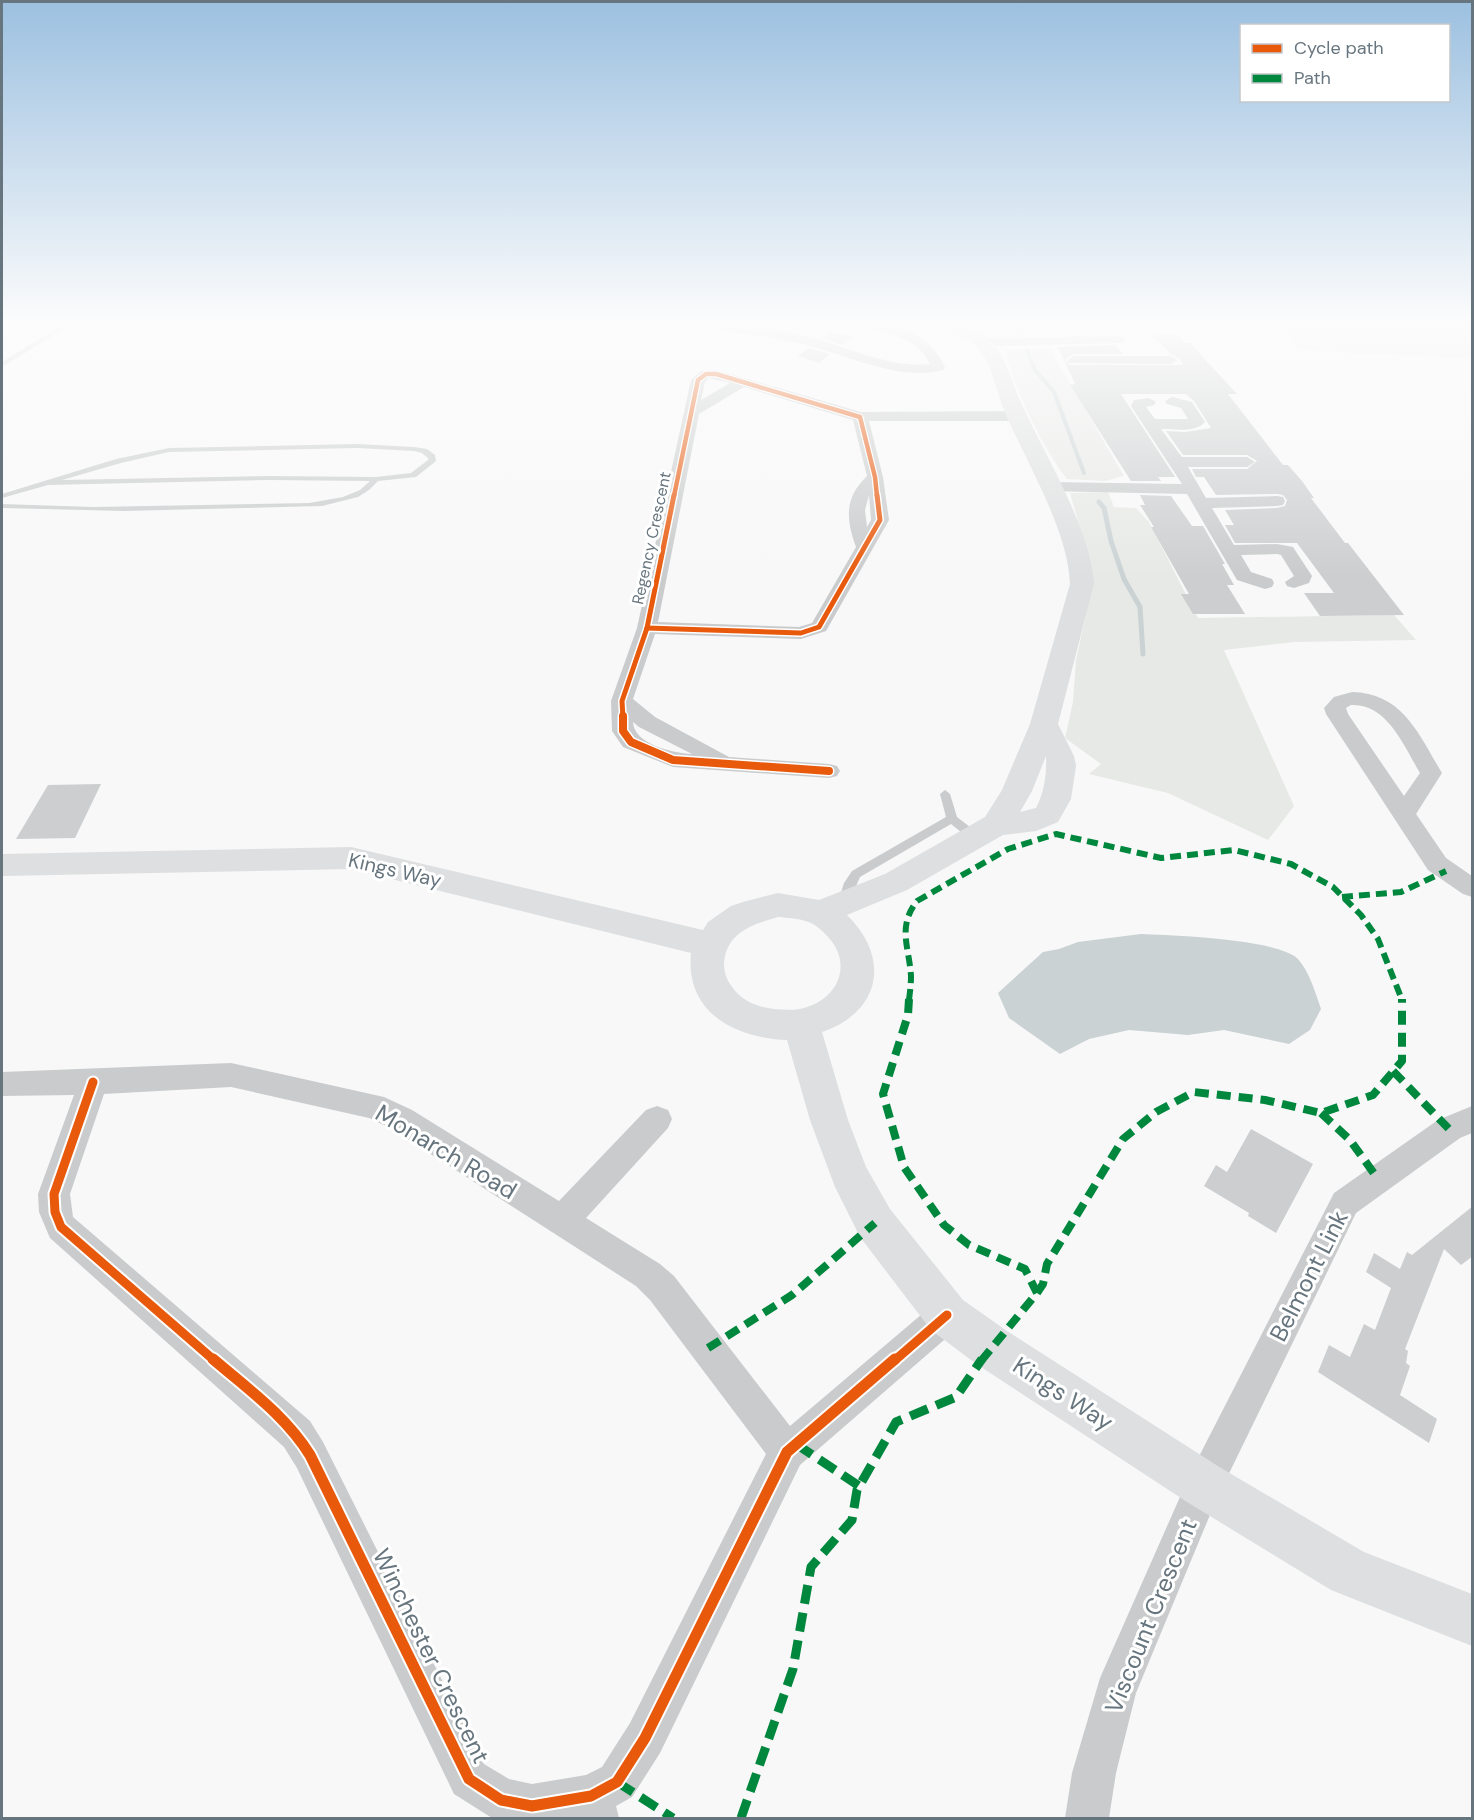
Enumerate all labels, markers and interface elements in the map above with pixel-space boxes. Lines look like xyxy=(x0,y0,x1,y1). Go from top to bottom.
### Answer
legend xyxy=(1240,24,1450,102)
text: Cycle path xyxy=(1294,36,1384,60)
text: Path xyxy=(1294,66,1331,90)
street label: Regency Crescent xyxy=(627,470,676,606)
street label: Kings Way xyxy=(346,847,444,893)
street label: Monarch Road xyxy=(370,1097,523,1206)
street label: Belmont Link xyxy=(1262,1205,1355,1346)
street label: Kings Way xyxy=(1007,1350,1119,1437)
street label: Viscount Crescent xyxy=(1097,1514,1204,1718)
street label: Winchester Crescent xyxy=(366,1543,497,1768)

